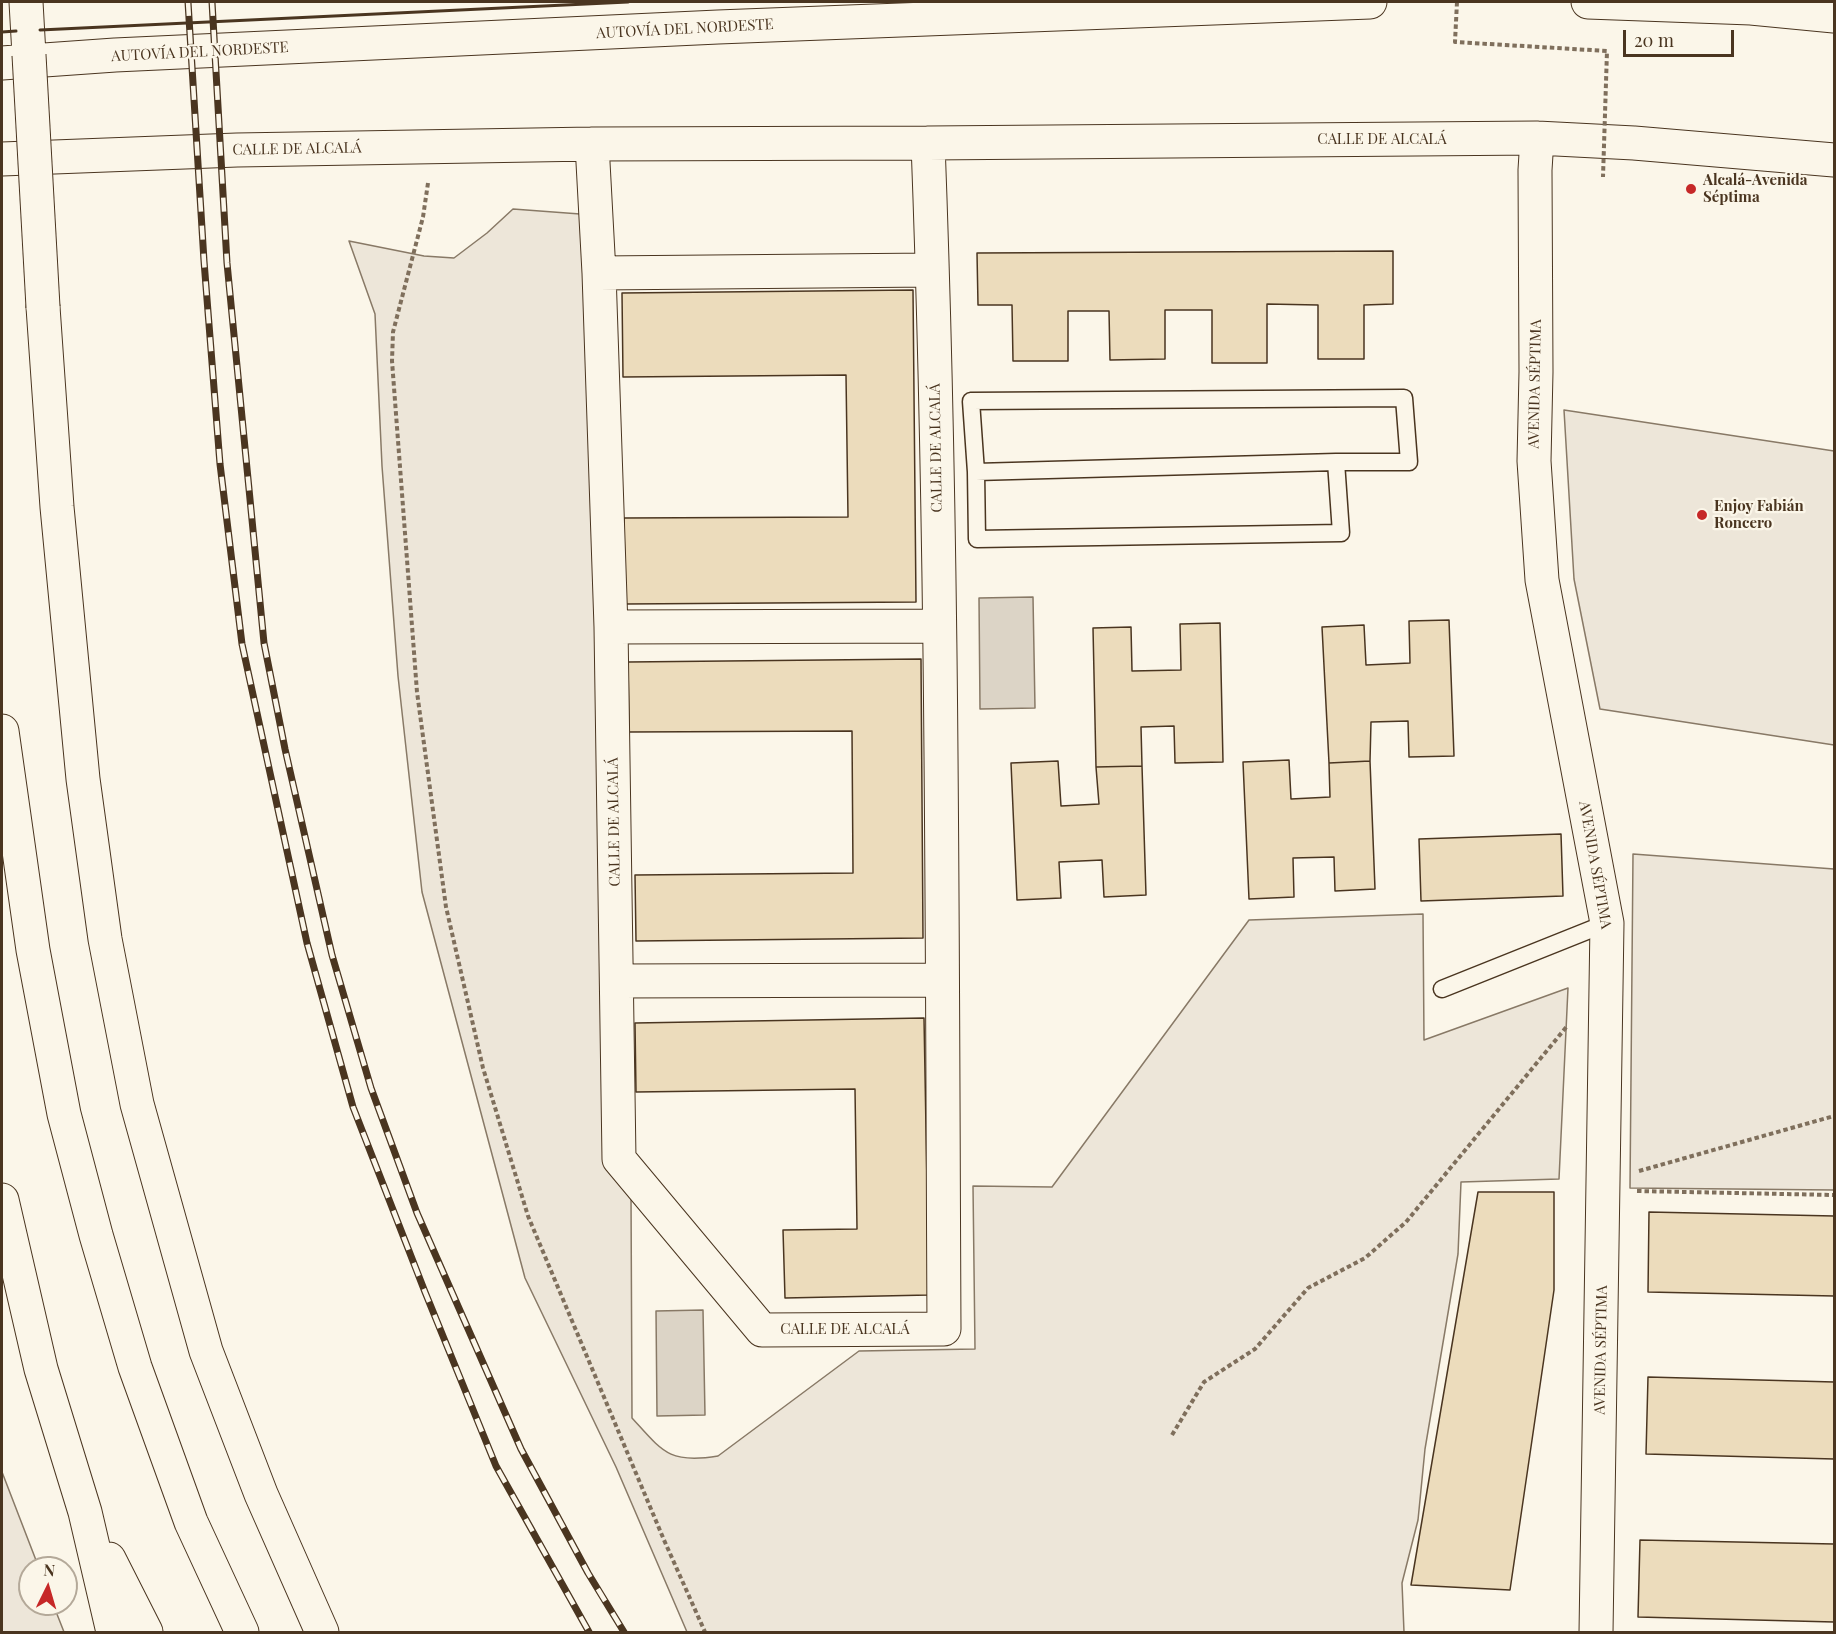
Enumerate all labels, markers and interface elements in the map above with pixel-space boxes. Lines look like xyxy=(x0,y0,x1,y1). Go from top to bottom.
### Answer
street label: AUTOVÍA DEL NORDESTE xyxy=(596,15,774,43)
scale bar xyxy=(1626,18,1737,56)
text: 20 m xyxy=(1634,28,1674,52)
street label: AUTOVÍA DEL NORDESTE xyxy=(111,38,289,66)
street label: CALLE DE ALCALÁ xyxy=(1317,130,1447,148)
street label: CALLE DE ALCALÁ xyxy=(232,139,362,159)
place label: Alcalá-Avenida Séptima xyxy=(1703,171,1808,206)
marker: Alcalá-Avenida Séptima xyxy=(1684,182,1698,196)
street label: AVENIDA SÉPTIMA xyxy=(1525,319,1545,449)
street label: CALLE DE ALCALÁ xyxy=(926,383,946,513)
place label: Enjoy Fabián Roncero xyxy=(1714,497,1804,532)
marker: Enjoy Fabián Roncero xyxy=(1695,508,1709,522)
street label: CALLE DE ALCALÁ xyxy=(604,757,624,887)
street label: AVENIDA SÉPTIMA xyxy=(1575,800,1615,930)
street label: AVENIDA SÉPTIMA xyxy=(1591,1285,1611,1415)
street label: CALLE DE ALCALÁ xyxy=(780,1320,910,1338)
north arrow xyxy=(18,1556,78,1616)
text: N xyxy=(43,1559,56,1581)

